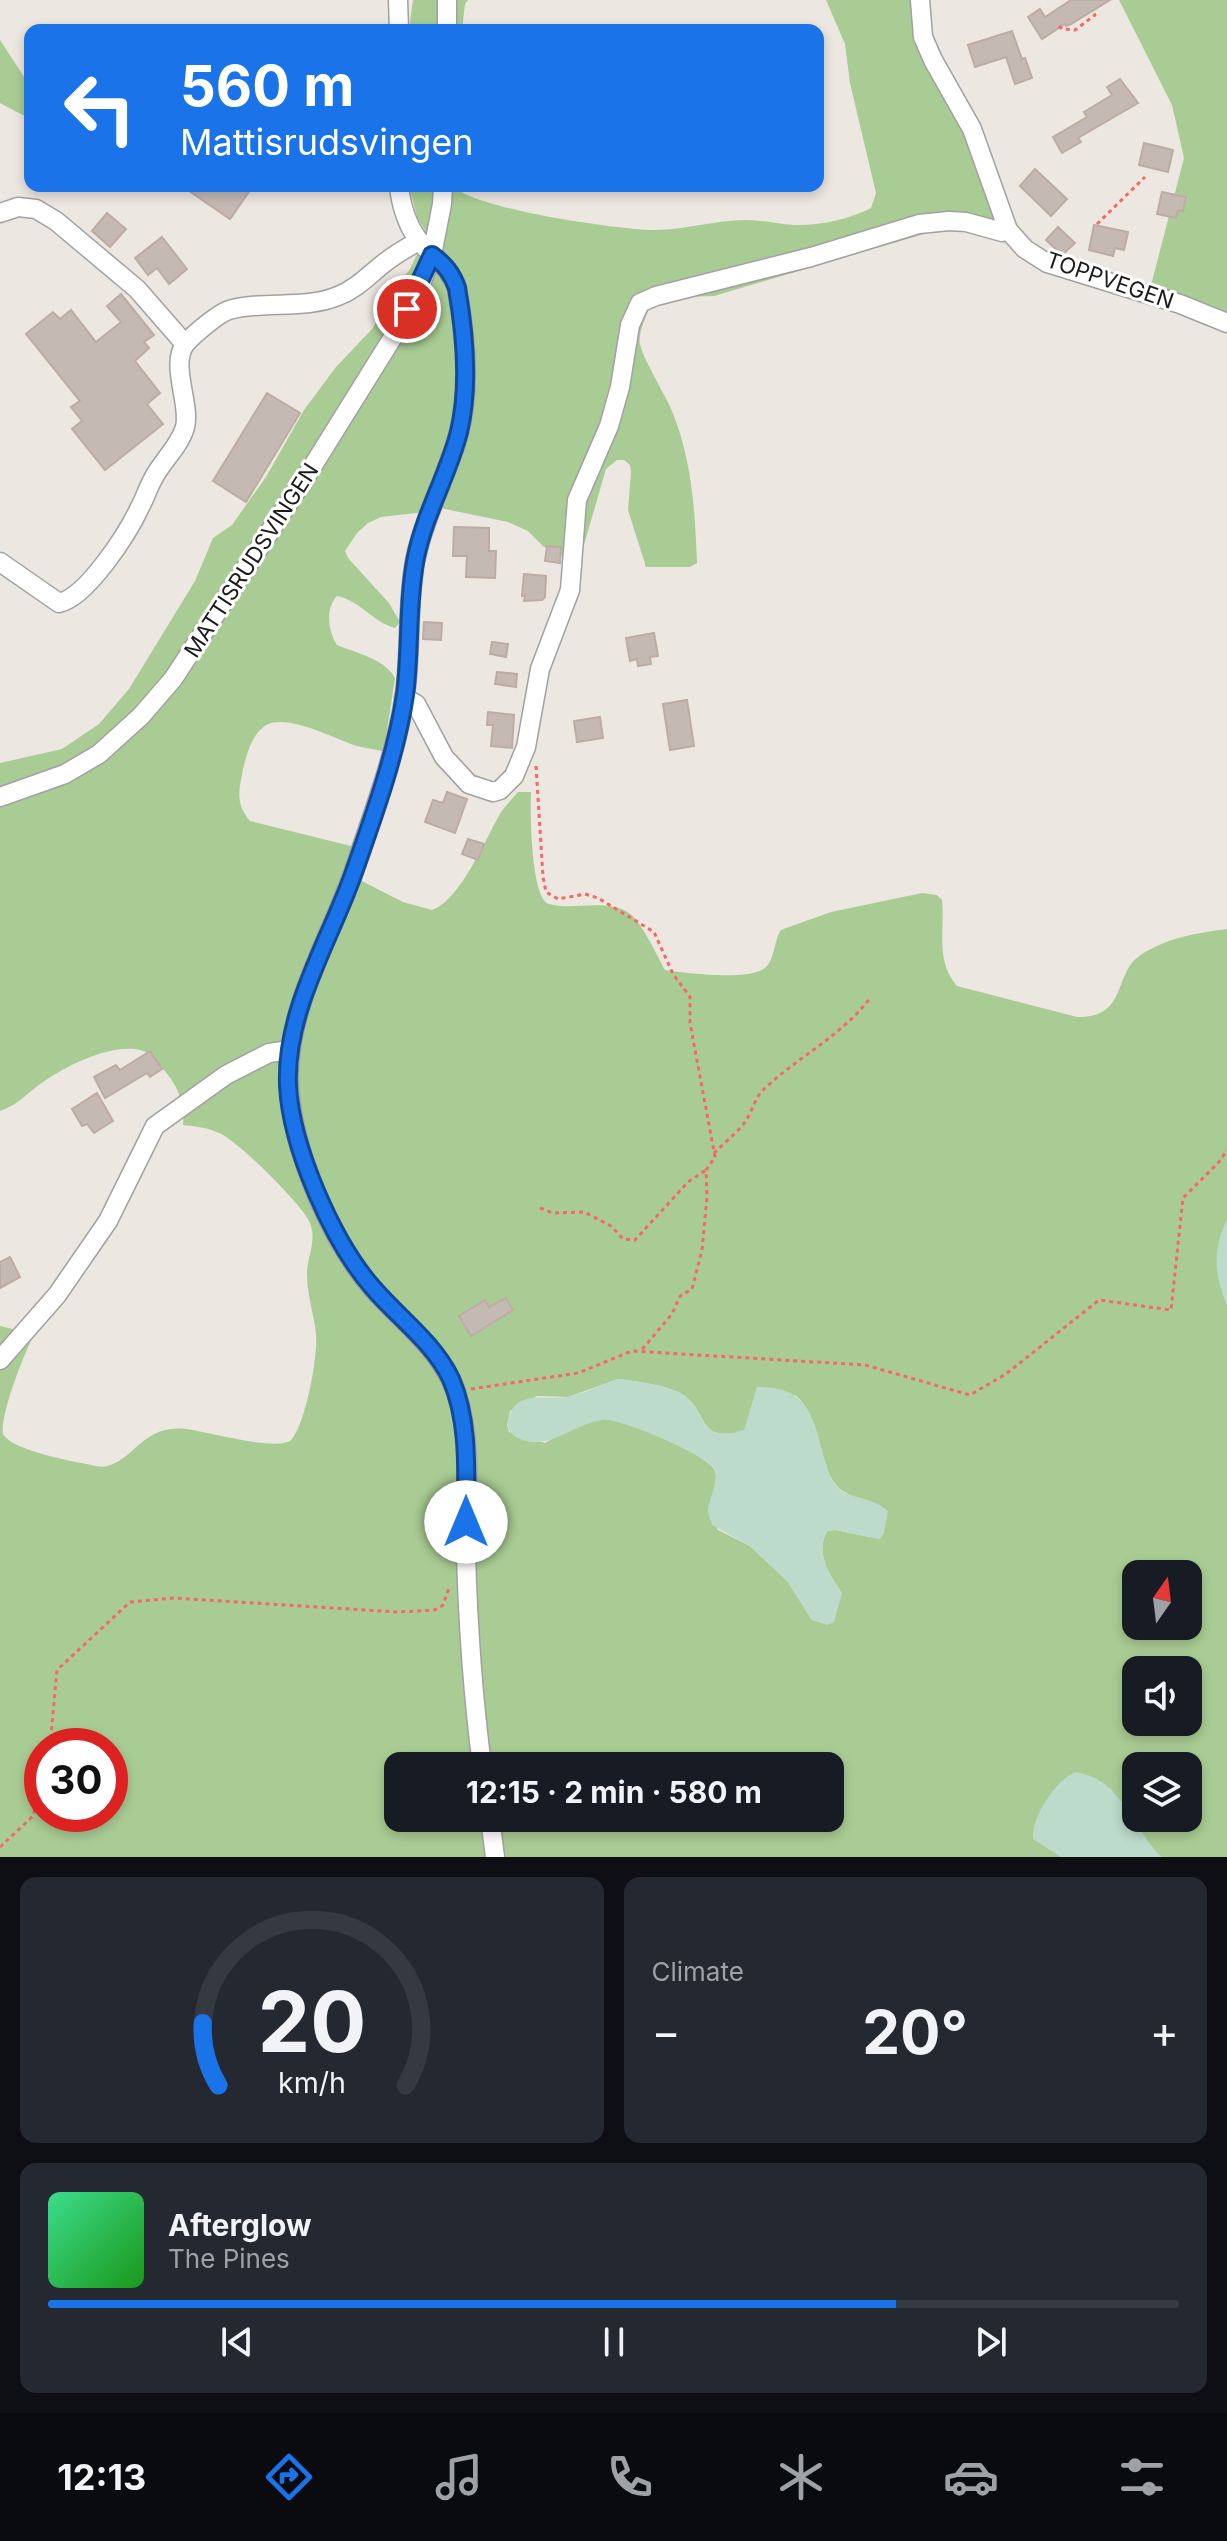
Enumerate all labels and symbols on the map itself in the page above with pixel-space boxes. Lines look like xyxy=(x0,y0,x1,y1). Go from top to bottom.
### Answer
street label: TOPPVEGEN xyxy=(1043,246,1177,314)
pin xyxy=(373,275,441,343)
street label: MATTISRUDSVINGEN xyxy=(179,458,323,662)
position arrow xyxy=(424,1480,508,1564)
north arrow xyxy=(1122,1560,1202,1640)
speed limit sign: 30 xyxy=(24,1728,128,1832)

